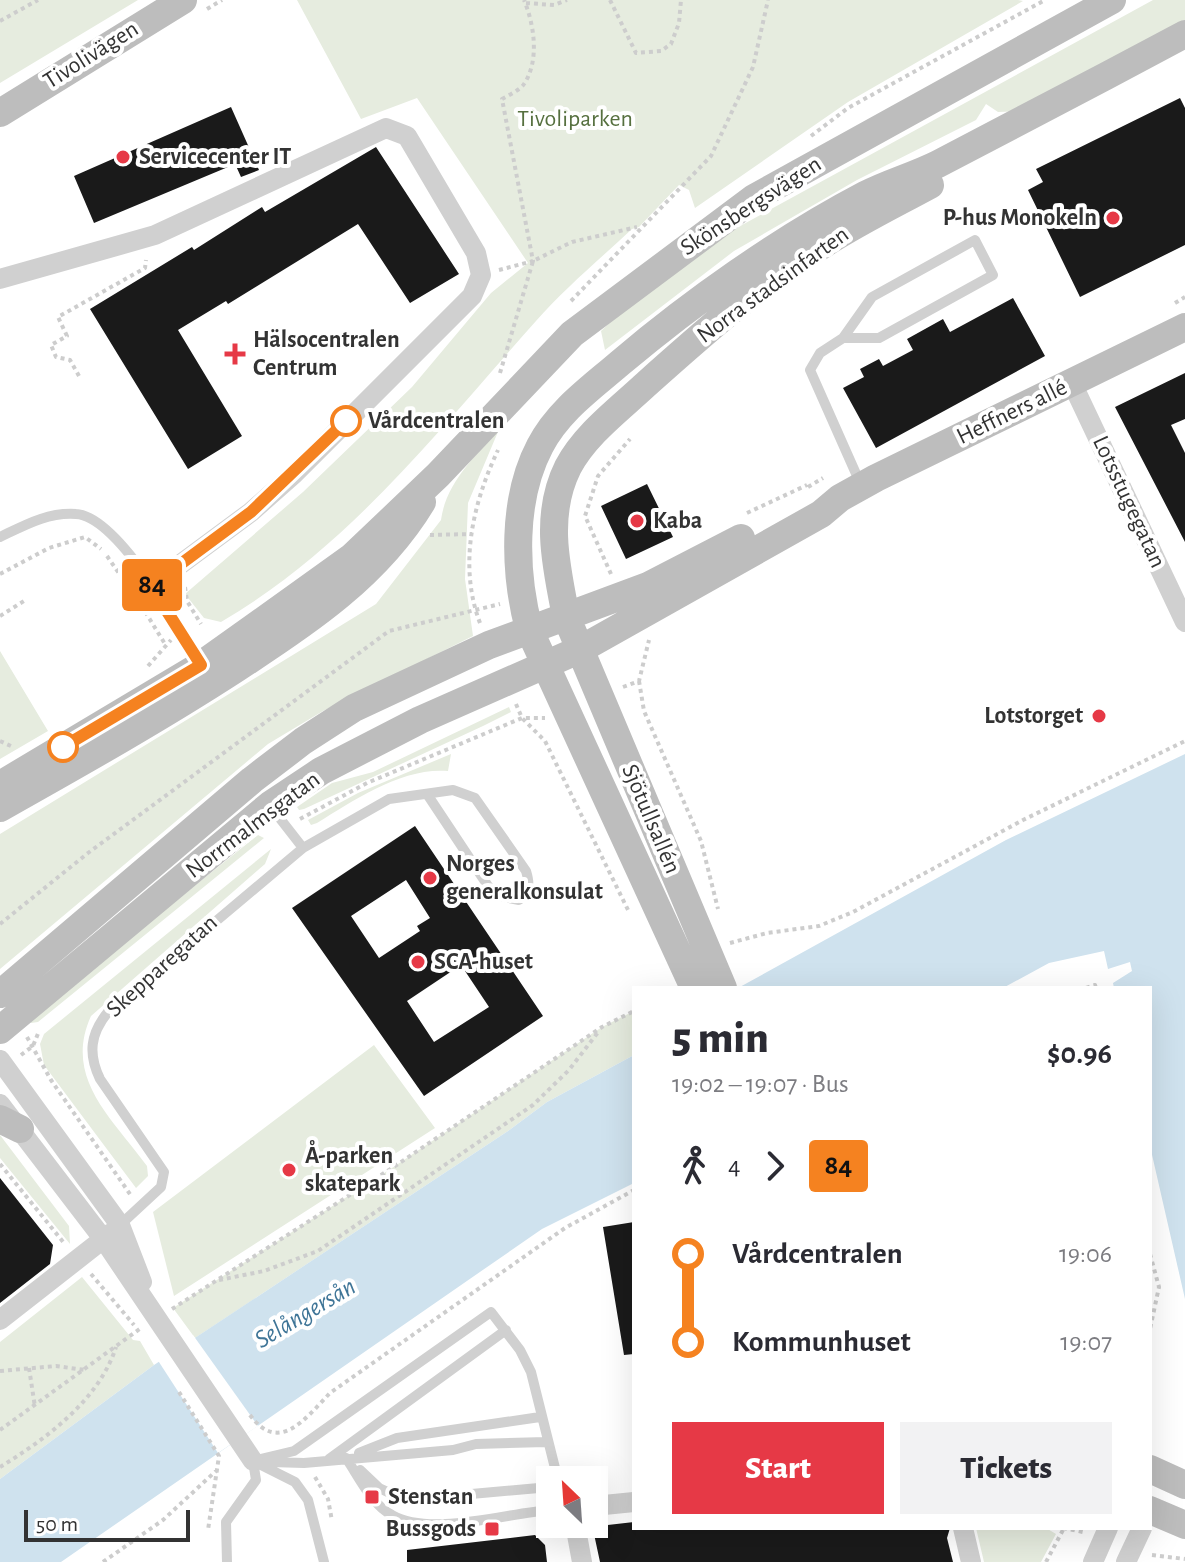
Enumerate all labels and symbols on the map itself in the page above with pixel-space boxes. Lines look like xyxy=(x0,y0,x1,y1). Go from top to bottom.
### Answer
street label: Tivolivägen xyxy=(39,17,143,93)
park label: Tivoliparken xyxy=(517,107,633,131)
place label: Servicecenter IT xyxy=(139,145,291,169)
marker: Servicecenter IT xyxy=(114,148,132,166)
street label: Skönsbergsvägen xyxy=(676,152,826,260)
place label: P-hus Monokeln xyxy=(943,206,1097,230)
marker: P-hus Monokeln xyxy=(1104,209,1122,227)
street label: Norra stadsinfarten xyxy=(693,222,853,348)
place label: Hälsocentralen Centrum xyxy=(253,328,400,380)
marker: Hälsocentralen Centrum xyxy=(224,343,246,365)
street label: Heffners allé xyxy=(953,375,1071,449)
marker: Vårdcentralen xyxy=(331,406,361,436)
place label: Vårdcentralen xyxy=(368,409,504,433)
street label: Lotsstugegatan xyxy=(1088,432,1170,572)
place label: Kaba xyxy=(653,509,702,533)
marker: Kaba xyxy=(628,512,646,530)
line badge: 84 xyxy=(116,559,188,611)
place label: Lotstorget xyxy=(984,704,1083,728)
marker: Lotstorget xyxy=(1090,707,1108,725)
unlabelled marker xyxy=(48,732,78,762)
street label: Sjötullsallén xyxy=(617,761,685,877)
street label: Norrmalmsgatan xyxy=(182,767,324,883)
place label: Norges generalkonsulat xyxy=(446,852,603,904)
marker: Norges generalkonsulat xyxy=(421,869,439,887)
street label: Skepparegatan xyxy=(102,910,222,1022)
place label: SCA-huset xyxy=(434,950,533,974)
marker: SCA-huset xyxy=(409,953,427,971)
place label: Å-parken skatepark xyxy=(305,1139,400,1196)
marker: Å-parken skatepark xyxy=(280,1161,298,1179)
water label: Selångersån xyxy=(250,1273,360,1353)
north arrow xyxy=(536,1466,608,1538)
place label: Stenstan xyxy=(388,1485,473,1509)
marker: Stenstan xyxy=(363,1488,381,1506)
scale bar xyxy=(24,1506,190,1542)
place label: Bussgods xyxy=(386,1517,476,1541)
marker: Bussgods xyxy=(483,1520,501,1538)

